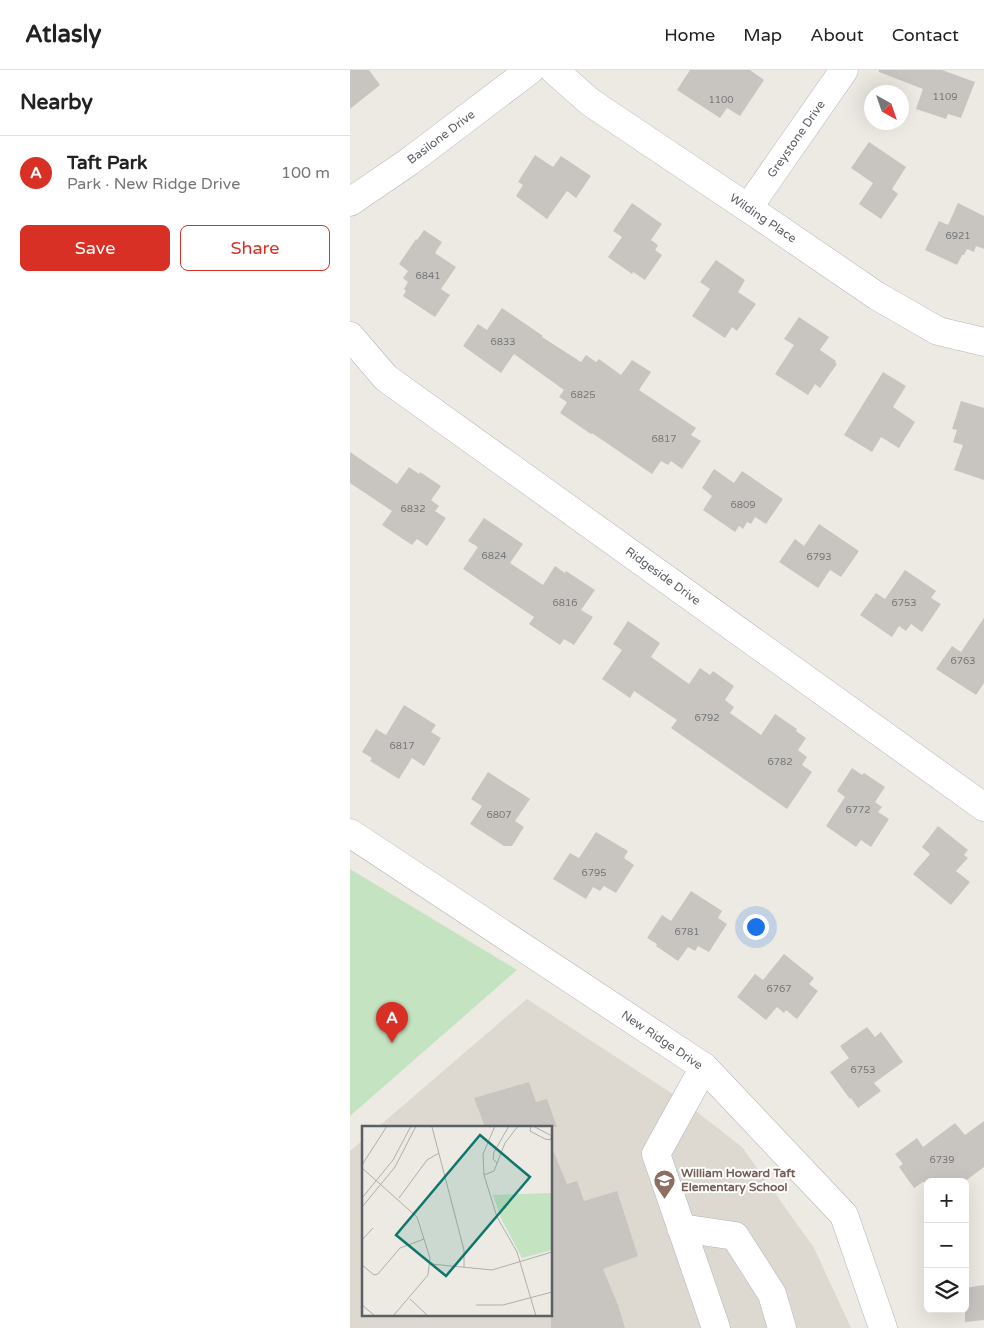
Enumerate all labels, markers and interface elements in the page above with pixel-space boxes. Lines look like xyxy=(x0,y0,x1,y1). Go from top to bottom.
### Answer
text: Atlasly xyxy=(25,20,101,49)
text: Home xyxy=(664,24,715,46)
text: Map xyxy=(743,24,782,46)
text: About xyxy=(810,24,864,46)
text: Contact xyxy=(892,24,959,46)
north arrow xyxy=(864,85,909,130)
text: Nearby xyxy=(20,90,93,115)
house number: 1109 xyxy=(932,91,958,103)
house number: 1100 xyxy=(708,94,734,106)
street label: Greystone Drive xyxy=(764,98,828,180)
street label: Basilone Drive xyxy=(404,107,478,167)
text: Taft Park xyxy=(67,152,147,174)
text: A xyxy=(30,163,42,183)
text: 100 m xyxy=(281,163,330,183)
text: Park · New Ridge Drive xyxy=(67,174,240,194)
street label: Wilding Place xyxy=(727,191,799,246)
button: Save xyxy=(20,225,170,271)
button: Share xyxy=(180,225,330,271)
house number: 6921 xyxy=(945,230,971,242)
house number: 6841 xyxy=(415,270,441,282)
house number: 6833 xyxy=(490,336,516,348)
house number: 6825 xyxy=(570,389,596,401)
house number: 6817 xyxy=(651,433,677,445)
house number: 6809 xyxy=(730,499,756,511)
house number: 6832 xyxy=(400,503,426,515)
street label: Ridgeside Drive xyxy=(623,544,703,608)
house number: 6824 xyxy=(481,550,507,562)
house number: 6793 xyxy=(806,551,832,563)
house number: 6816 xyxy=(552,597,578,609)
house number: 6753 xyxy=(891,597,917,609)
house number: 6763 xyxy=(950,655,976,667)
house number: 6792 xyxy=(694,712,720,724)
house number: 6817 xyxy=(389,740,415,752)
house number: 6782 xyxy=(767,756,793,768)
house number: 6772 xyxy=(845,804,871,816)
house number: 6807 xyxy=(486,809,512,821)
house number: 6795 xyxy=(581,867,607,879)
your location xyxy=(743,914,769,940)
house number: 6781 xyxy=(674,926,700,938)
house number: 6767 xyxy=(766,983,792,995)
pin: A xyxy=(376,1002,408,1043)
street label: New Ridge Drive xyxy=(619,1008,705,1072)
house number: 6753 xyxy=(850,1064,876,1076)
inset map xyxy=(362,1126,552,1316)
house number: 6739 xyxy=(929,1154,955,1166)
place label: William Howard Taft Elementary School xyxy=(681,1166,796,1195)
school or university icon: William Howard Taft Elementary School xyxy=(653,1168,677,1199)
map controls xyxy=(924,1178,969,1313)
button: + xyxy=(924,1178,969,1223)
button: − xyxy=(924,1223,969,1268)
button: layers xyxy=(924,1268,969,1313)

